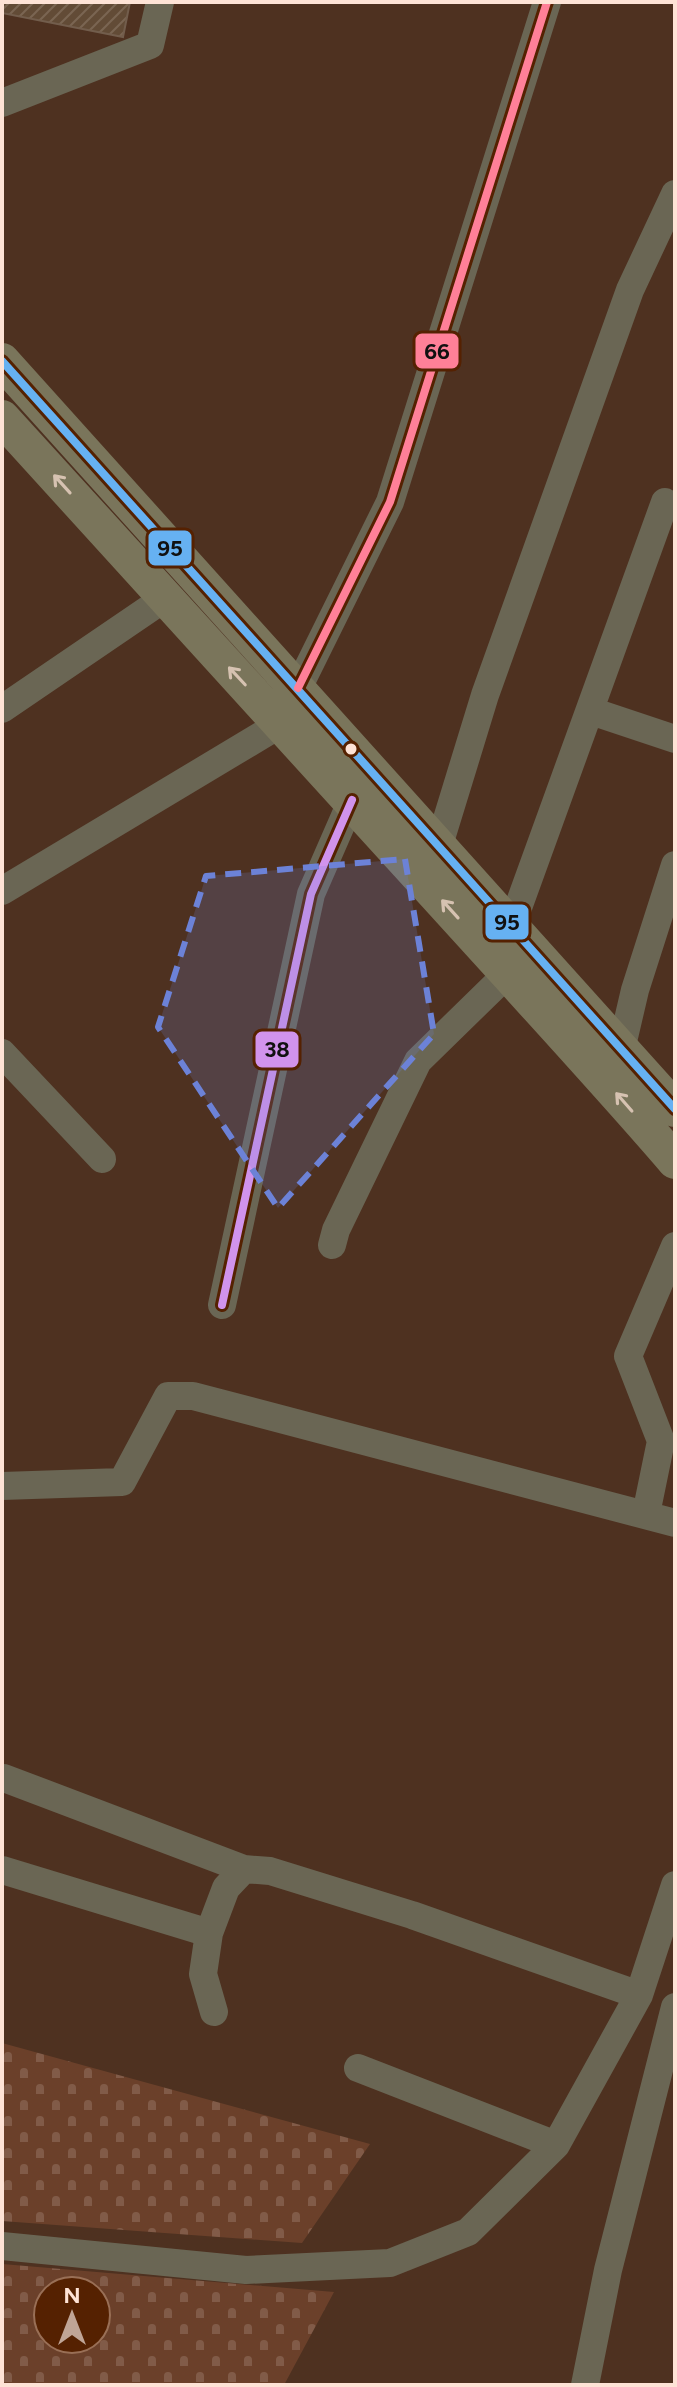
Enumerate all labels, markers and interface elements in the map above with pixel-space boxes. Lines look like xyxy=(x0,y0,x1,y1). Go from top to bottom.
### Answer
line badge: 66 xyxy=(414,332,460,370)
text: 66 xyxy=(424,338,450,365)
one-way arrow xyxy=(52,474,71,494)
line badge: 95 xyxy=(147,529,193,567)
text: 95 xyxy=(157,535,183,562)
one-way arrow xyxy=(229,666,247,686)
unlabelled marker xyxy=(343,741,359,757)
one-way arrow xyxy=(441,900,459,920)
line badge: 95 xyxy=(484,903,530,941)
text: 95 xyxy=(494,909,520,936)
line badge: 38 xyxy=(254,1030,300,1069)
text: 38 xyxy=(264,1036,290,1063)
one-way arrow xyxy=(615,1093,633,1113)
north arrow xyxy=(32,2275,112,2355)
text: N xyxy=(63,2282,81,2309)

